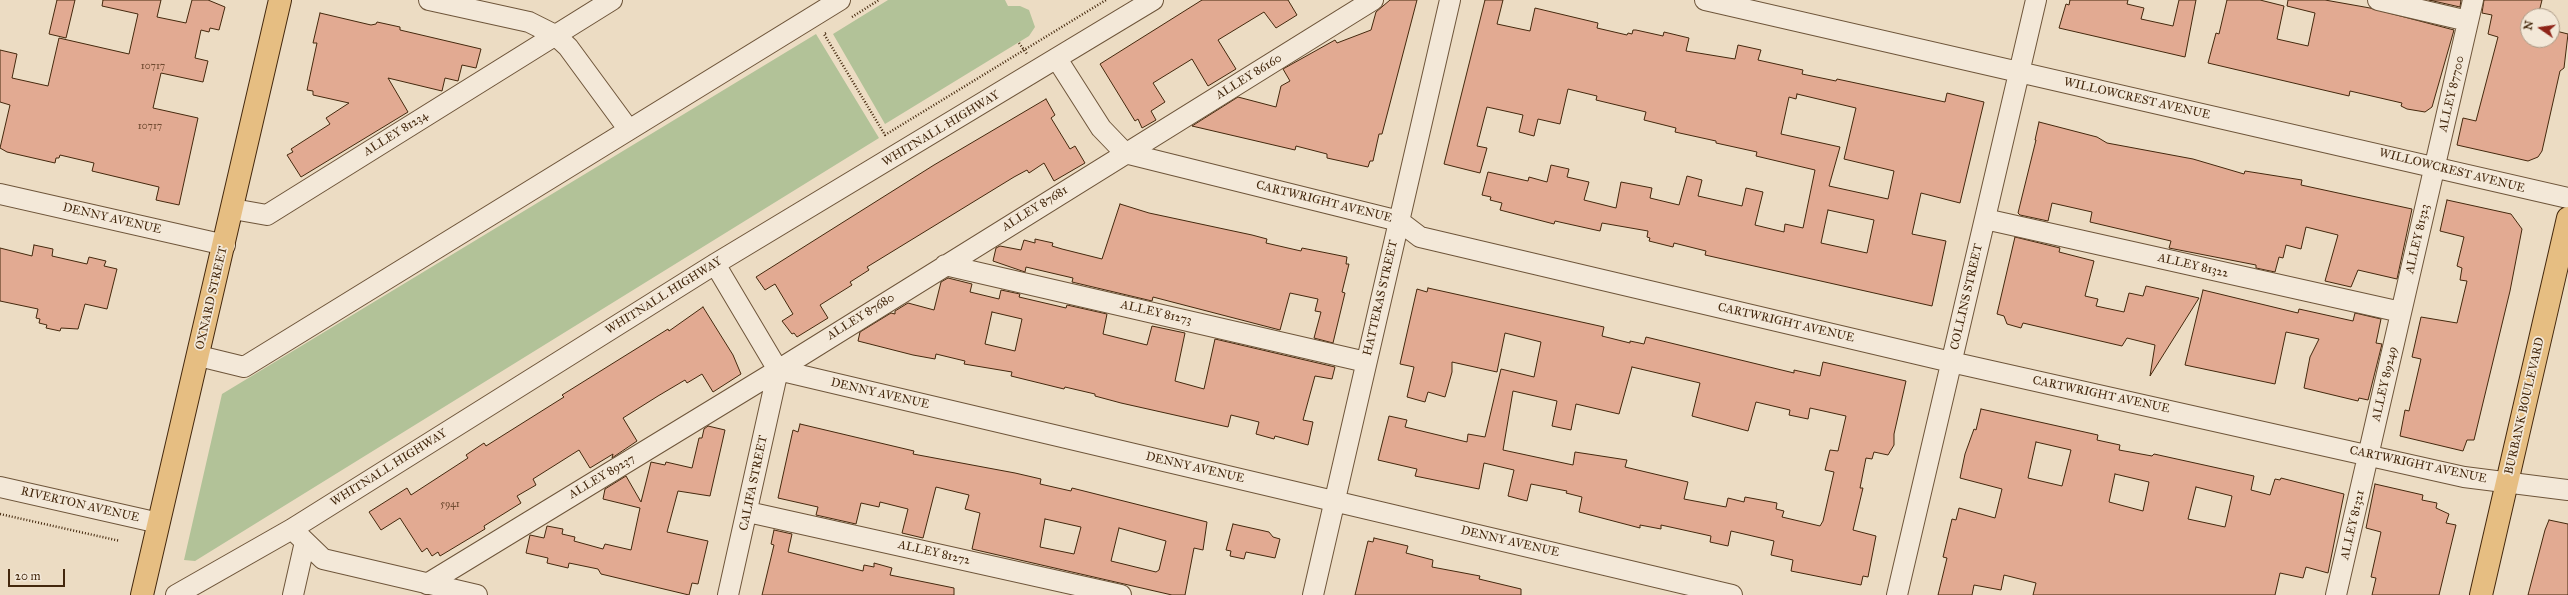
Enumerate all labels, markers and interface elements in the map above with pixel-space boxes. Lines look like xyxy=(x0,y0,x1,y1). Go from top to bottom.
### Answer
north arrow xyxy=(2520,8,2560,48)
text: N xyxy=(2521,19,2536,31)
street label: ALLEY 86160 xyxy=(1213,51,1285,103)
street label: ALLEY 87700 xyxy=(2436,55,2468,133)
house number: 10717 xyxy=(141,61,165,73)
street label: WILLOWCREST AVENUE xyxy=(2062,75,2212,123)
street label: WHITNALL HIGHWAY xyxy=(880,88,1002,170)
street label: ALLEY 81234 xyxy=(361,109,431,159)
house number: 10717 xyxy=(138,121,162,133)
street label: WILLOWCREST AVENUE xyxy=(2378,146,2526,196)
street label: CARTWRIGHT AVENUE xyxy=(1254,178,1394,226)
street label: ALLEY 87681 xyxy=(1000,183,1070,235)
street label: DENNY AVENUE xyxy=(61,201,163,237)
street label: ALLEY 81323 xyxy=(2403,203,2433,275)
street label: HATTERAS STREET xyxy=(1361,239,1401,357)
street label: COLLINS STREET xyxy=(1948,242,1986,352)
street label: OXNARD STREET xyxy=(193,245,231,351)
street label: ALLEY 81322 xyxy=(2156,251,2230,281)
street label: WHITNALL HIGHWAY xyxy=(603,254,725,338)
street label: ALLEY 87680 xyxy=(825,291,897,343)
street label: ALLEY 81273 xyxy=(1119,298,1193,328)
street label: CARTWRIGHT AVENUE xyxy=(1716,300,1856,346)
street label: BURBANK BOULEVARD xyxy=(2502,336,2548,476)
street label: ALLEY 89249 xyxy=(2369,345,2401,423)
street label: CARTWRIGHT AVENUE xyxy=(2031,373,2171,417)
street label: DENNY AVENUE xyxy=(829,376,931,412)
street label: WHITNALL HIGHWAY xyxy=(328,426,450,510)
street label: CALIFA STREET xyxy=(737,434,771,532)
street label: CARTWRIGHT AVENUE xyxy=(2348,443,2488,487)
street label: DENNY AVENUE xyxy=(1144,450,1246,486)
street label: ALLEY 89237 xyxy=(566,452,638,502)
street label: RIVERTON AVENUE xyxy=(19,484,141,526)
street label: ALLEY 81321 xyxy=(2338,489,2368,561)
house number: 5941 xyxy=(440,499,460,511)
street label: DENNY AVENUE xyxy=(1459,524,1561,560)
street label: ALLEY 81272 xyxy=(897,538,971,568)
scale bar xyxy=(10,561,67,587)
text: 20 m xyxy=(15,569,41,583)

